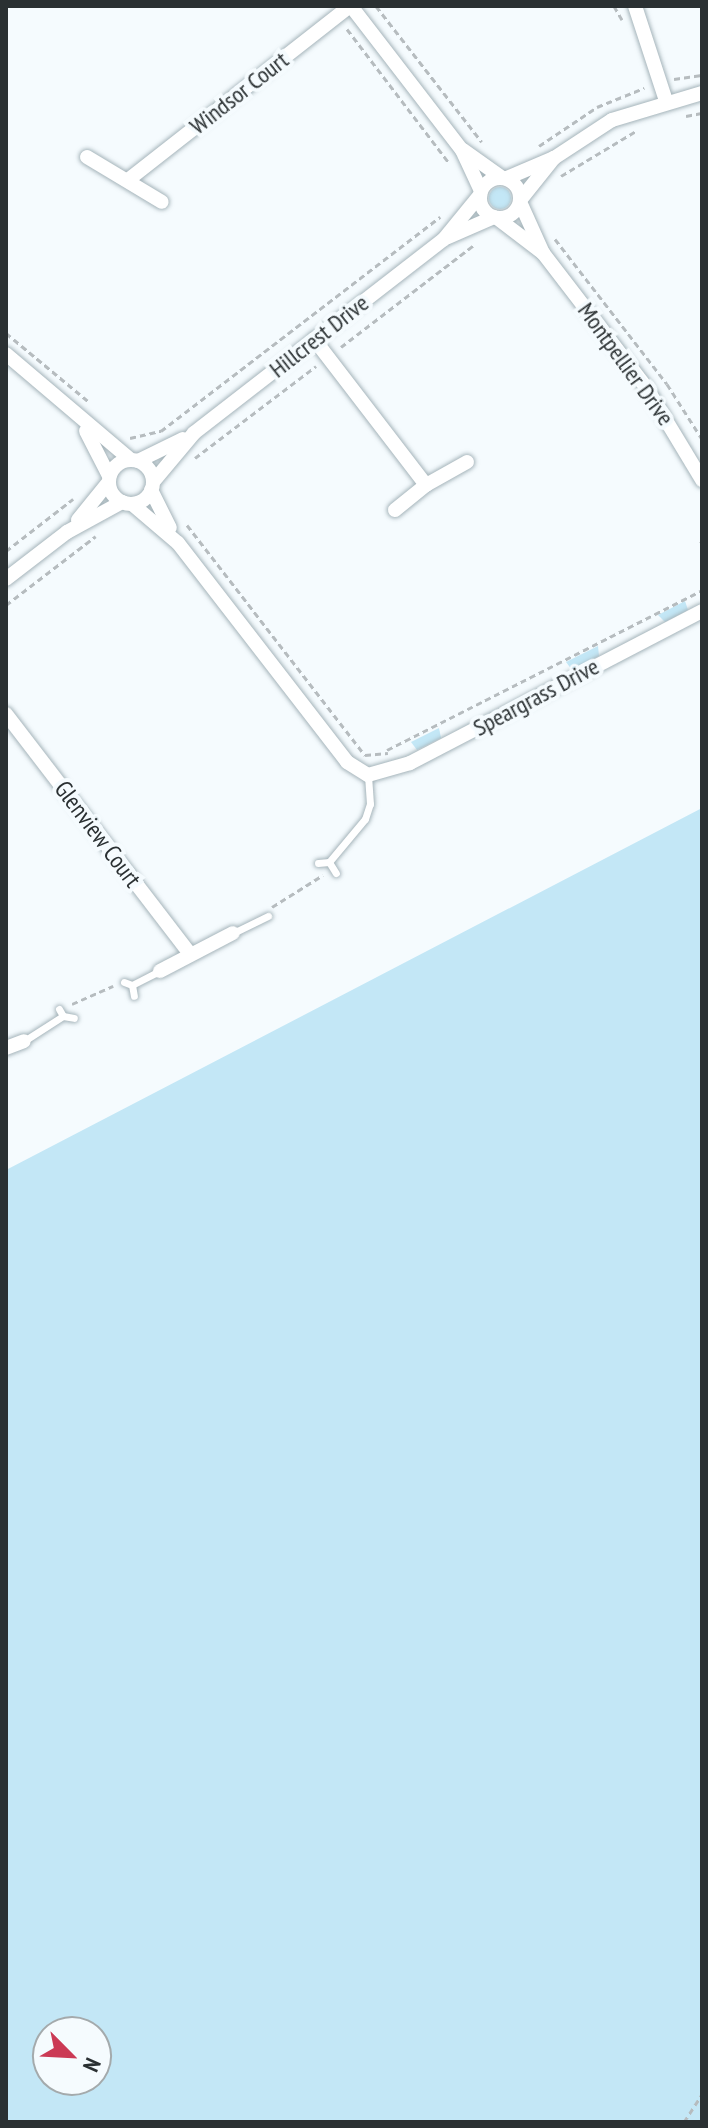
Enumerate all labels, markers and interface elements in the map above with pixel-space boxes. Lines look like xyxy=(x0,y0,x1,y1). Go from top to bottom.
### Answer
street label: Windsor Court xyxy=(184,46,294,140)
street label: Hillcrest Drive xyxy=(264,288,374,384)
street label: Montpellier Drive xyxy=(572,297,680,431)
street label: Speargrass Drive xyxy=(468,652,604,742)
street label: Glenview Court xyxy=(49,775,147,893)
north arrow xyxy=(32,2016,112,2096)
text: N xyxy=(77,2054,107,2076)

